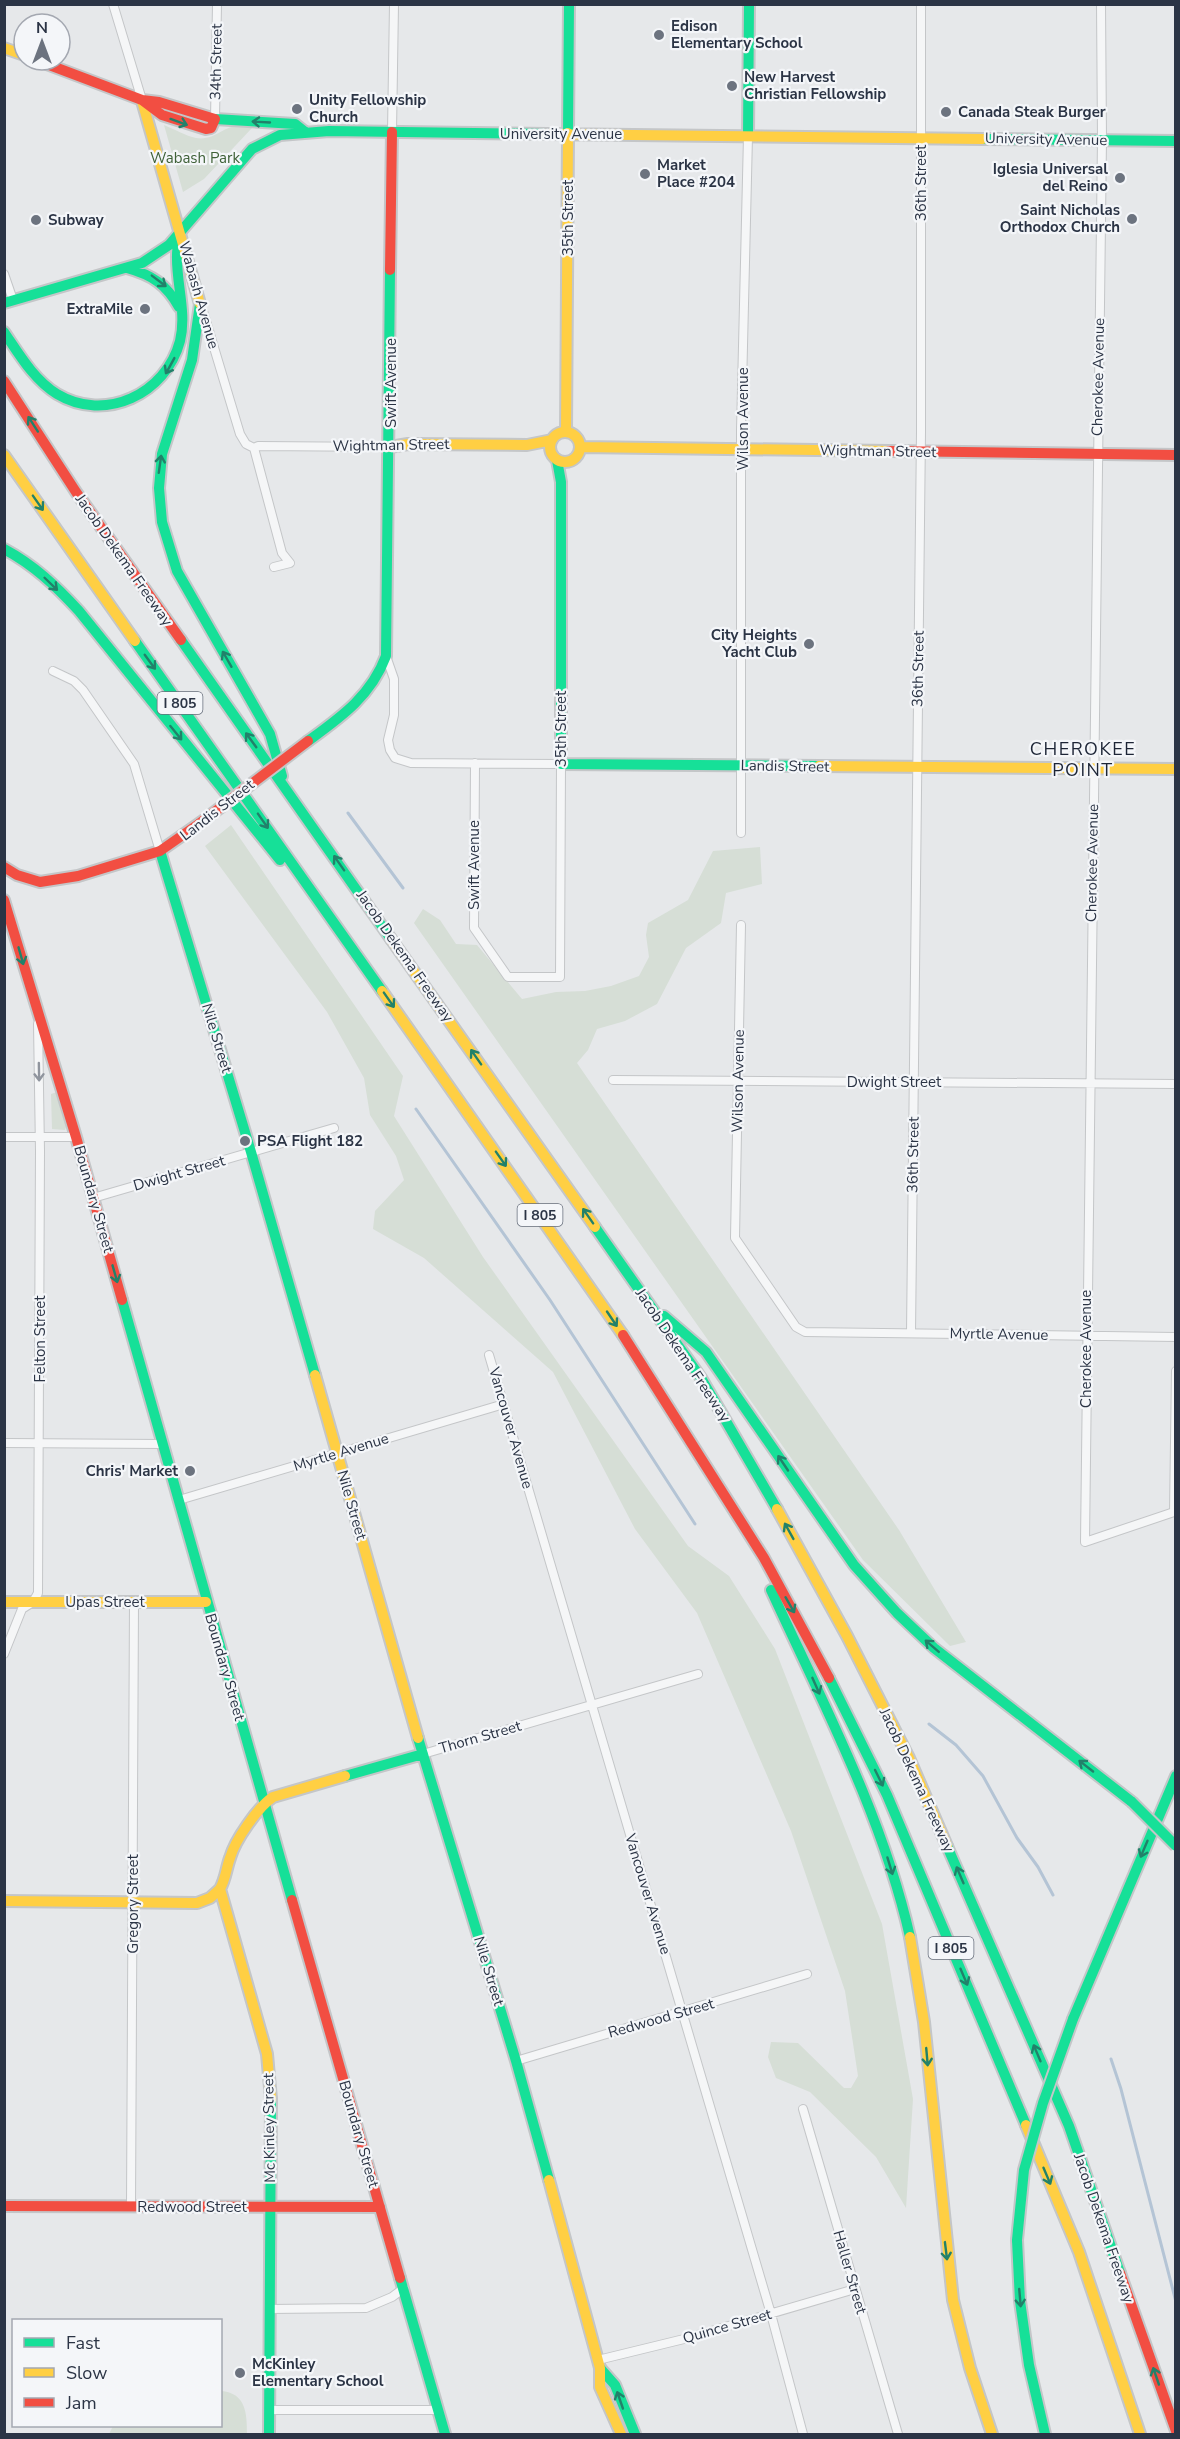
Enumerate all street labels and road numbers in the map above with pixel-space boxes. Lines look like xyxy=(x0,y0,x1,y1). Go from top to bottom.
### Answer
street label: 34th Street xyxy=(205,23,227,100)
street label: University Avenue xyxy=(500,124,622,144)
street label: University Avenue xyxy=(985,128,1107,150)
street label: 36th Street xyxy=(911,144,931,221)
street label: 35th Street xyxy=(558,179,578,256)
street label: Wabash Avenue xyxy=(174,239,224,351)
street label: Cherokee Avenue xyxy=(1087,318,1109,436)
street label: Swift Avenue xyxy=(381,338,401,428)
street label: Wilson Avenue xyxy=(733,367,753,471)
street label: Wightman Street xyxy=(333,434,450,456)
street label: Wightman Street xyxy=(820,440,937,462)
street label: Jacob Dekema Freeway xyxy=(70,489,177,630)
street label: 36th Street xyxy=(907,630,929,707)
street label: 35th Street xyxy=(551,690,571,767)
road number: I 805 xyxy=(158,692,202,714)
street label: Landis Street xyxy=(740,755,830,777)
street label: Landis Street xyxy=(176,774,259,845)
street label: Cherokee Avenue xyxy=(1081,804,1103,922)
street label: Swift Avenue xyxy=(464,820,484,910)
street label: Jacob Dekema Freeway xyxy=(351,885,458,1026)
street label: Nile Street xyxy=(197,1001,237,1076)
street label: Wilson Avenue xyxy=(727,1029,749,1133)
street label: Dwight Street xyxy=(847,1072,942,1092)
street label: 36th Street xyxy=(902,1116,924,1193)
street label: Boundary Street xyxy=(69,1143,119,1256)
street label: Dwight Street xyxy=(131,1150,228,1196)
road number: I 805 xyxy=(518,1204,562,1226)
street label: Jacob Dekema Freeway xyxy=(630,1284,735,1426)
street label: Cherokee Avenue xyxy=(1076,1290,1096,1408)
street label: Felton Street xyxy=(30,1295,50,1383)
street label: Myrtle Avenue xyxy=(949,1323,1049,1345)
street label: Vancouver Avenue xyxy=(484,1364,538,1491)
street label: Myrtle Avenue xyxy=(291,1428,391,1476)
street label: Nile Street xyxy=(333,1468,372,1543)
street label: Upas Street xyxy=(65,1592,146,1612)
street label: Boundary Street xyxy=(200,1611,250,1724)
street label: Jacob Dekema Freeway xyxy=(874,1704,959,1856)
street label: Thorn Street xyxy=(437,1716,524,1758)
street label: Vancouver Avenue xyxy=(620,1830,676,1957)
street label: Gregory Street xyxy=(123,1853,143,1954)
street label: Nile Street xyxy=(469,1934,509,2009)
road number: I 805 xyxy=(928,1937,974,1959)
street label: Redwood Street xyxy=(606,1993,717,2043)
street label: Mc Kinley Street xyxy=(258,2072,280,2183)
street label: Boundary Street xyxy=(334,2078,384,2191)
street label: Jacob Dekema Freeway xyxy=(1069,2150,1139,2306)
street label: Redwood Street xyxy=(137,2197,247,2217)
street label: Haller Street xyxy=(828,2228,872,2317)
street label: Quince Street xyxy=(680,2304,774,2348)

